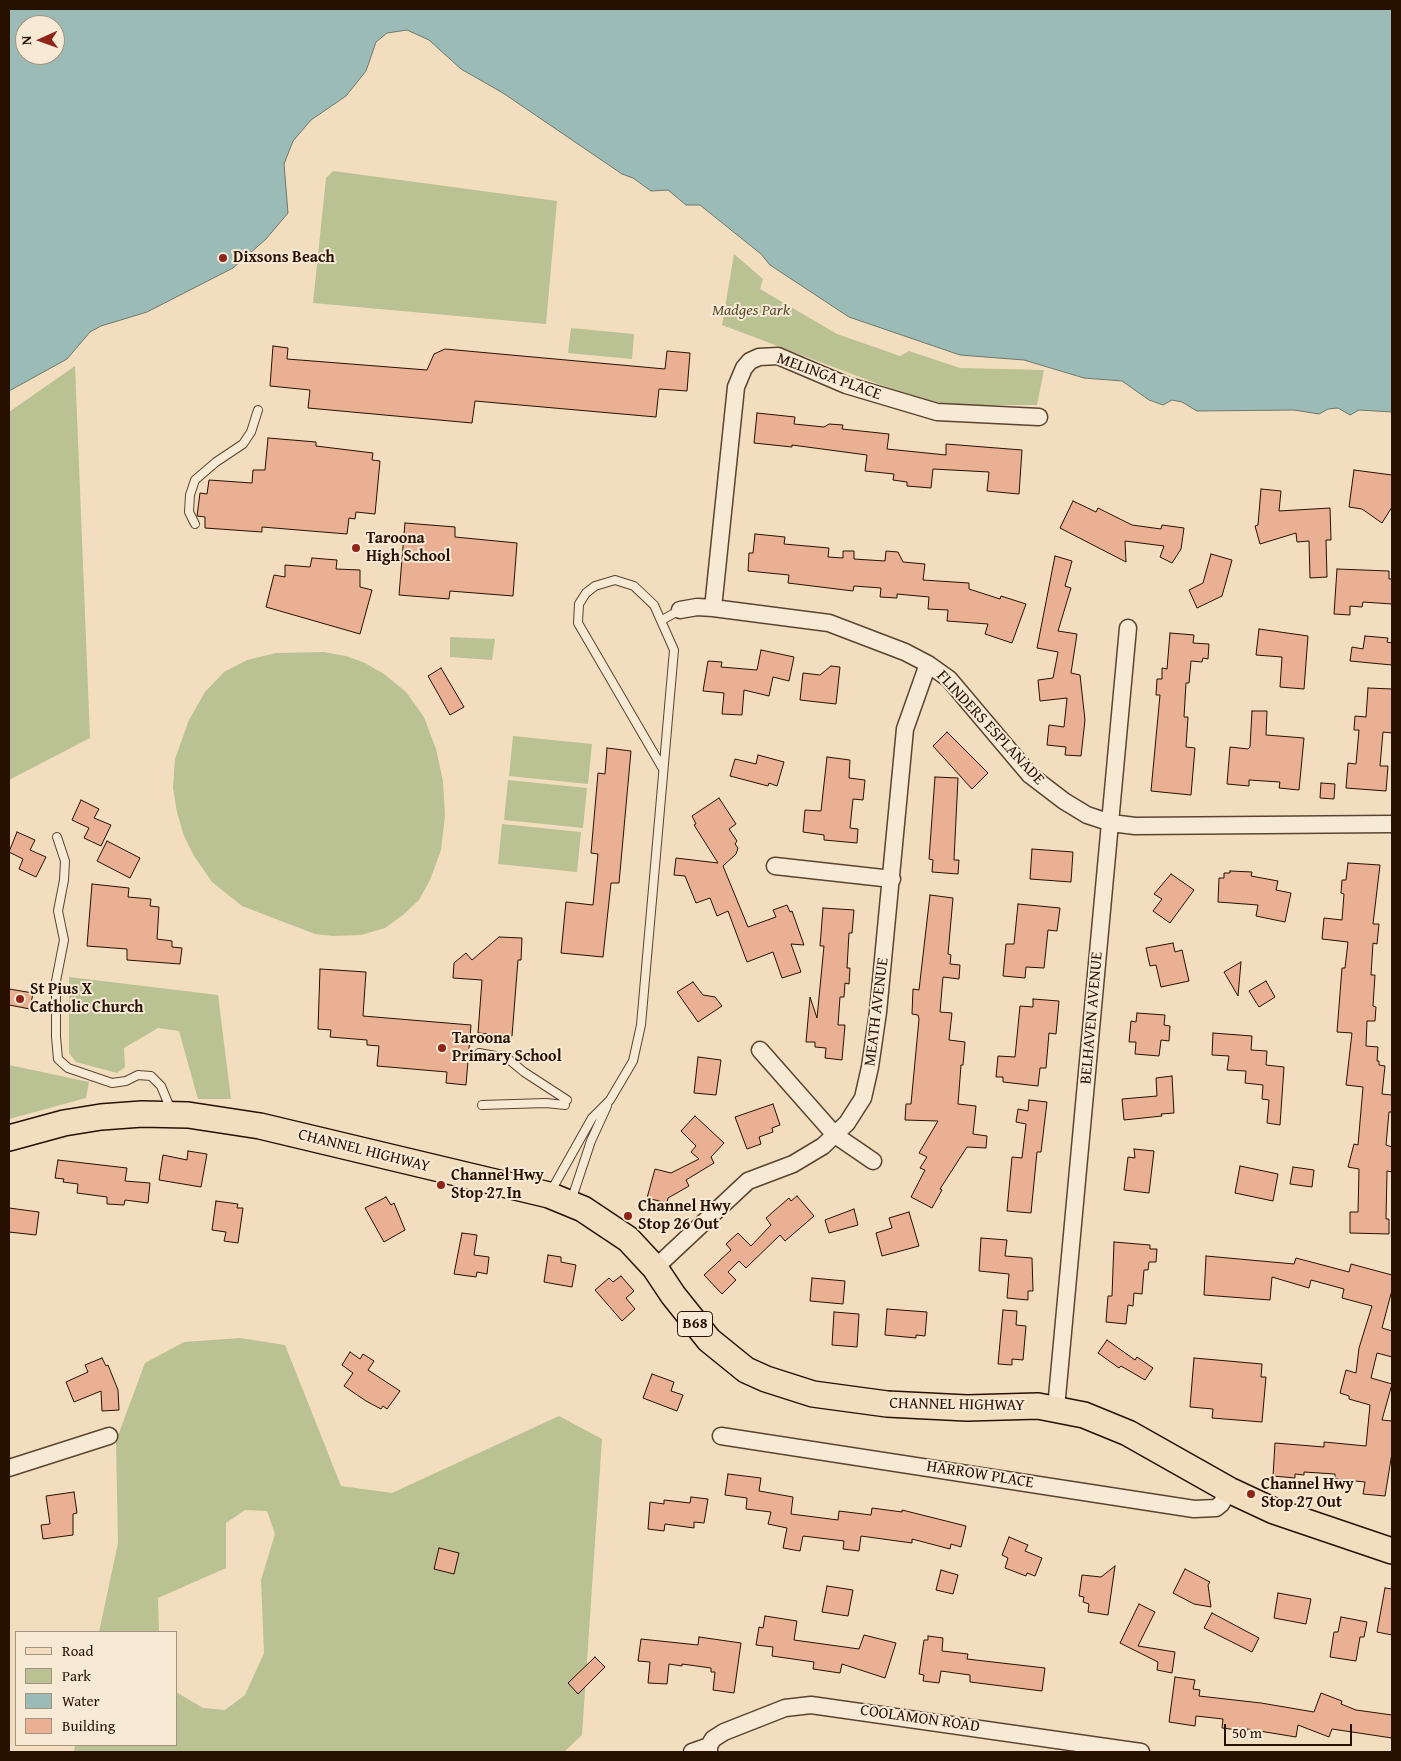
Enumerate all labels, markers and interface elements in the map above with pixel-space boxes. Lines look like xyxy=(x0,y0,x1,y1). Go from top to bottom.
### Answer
north arrow xyxy=(15,15,65,65)
text: N xyxy=(16,35,36,46)
place label: Dixsons Beach xyxy=(233,248,335,268)
marker: Dixsons Beach xyxy=(217,252,229,264)
park label: Madges Park xyxy=(712,301,790,321)
street label: MELINGA PLACE xyxy=(774,349,884,405)
place label: Taroona High School xyxy=(366,529,450,567)
marker: Taroona High School xyxy=(350,542,362,554)
street label: FLINDERS ESPLANADE xyxy=(932,667,1048,789)
street label: BELHAVEN AVENUE xyxy=(1077,951,1107,1085)
street label: MEATH AVENUE xyxy=(861,957,893,1067)
place label: St Pius X Catholic Church xyxy=(30,980,143,1018)
marker: St Pius X Catholic Church xyxy=(14,993,26,1005)
place label: Taroona Primary School xyxy=(452,1029,562,1067)
marker: Taroona Primary School xyxy=(436,1042,448,1054)
street label: CHANNEL HIGHWAY xyxy=(296,1125,432,1177)
place label: Channel Hwy Stop 27 In xyxy=(451,1166,544,1204)
marker: Channel Hwy Stop 27 In xyxy=(435,1179,447,1191)
place label: Channel Hwy Stop 26 Out xyxy=(638,1197,731,1235)
marker: Channel Hwy Stop 26 Out xyxy=(622,1210,634,1222)
road number: B68 xyxy=(678,1312,712,1336)
street label: CHANNEL HIGHWAY xyxy=(889,1394,1025,1416)
street label: HARROW PLACE xyxy=(925,1457,1035,1493)
place label: Channel Hwy Stop 27 Out xyxy=(1261,1475,1354,1513)
marker: Channel Hwy Stop 27 Out xyxy=(1245,1488,1257,1500)
legend xyxy=(15,1631,178,1746)
text: Road xyxy=(62,1640,93,1661)
text: Park xyxy=(62,1665,91,1686)
text: Water xyxy=(62,1690,100,1711)
street label: COOLAMON ROAD xyxy=(859,1701,981,1737)
scale bar xyxy=(1226,1714,1354,1746)
text: Building xyxy=(62,1715,115,1736)
text: 50 m xyxy=(1232,1722,1262,1743)

